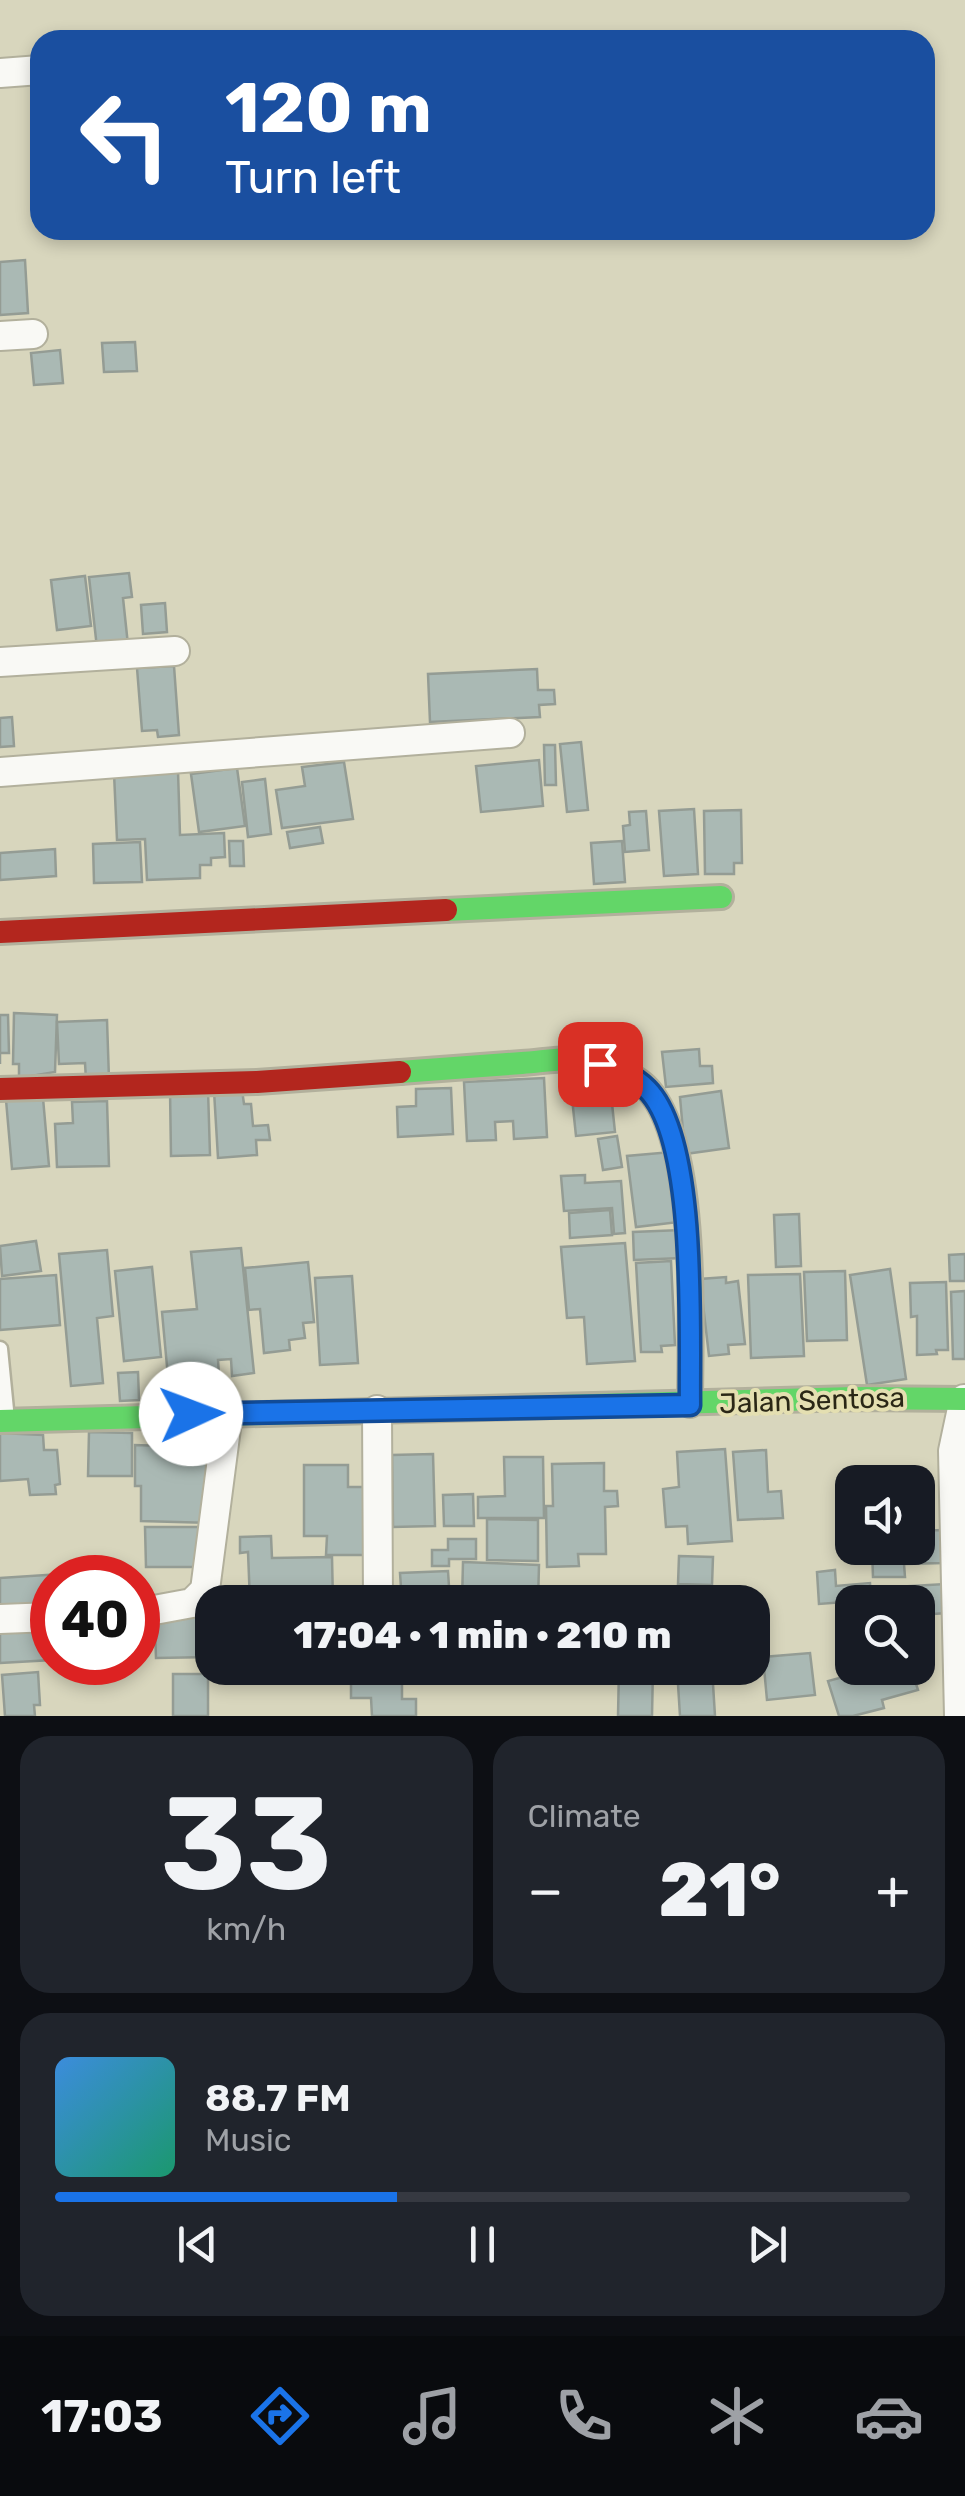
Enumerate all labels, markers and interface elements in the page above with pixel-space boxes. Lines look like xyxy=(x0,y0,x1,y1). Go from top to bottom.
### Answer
text: 120 m xyxy=(225,67,432,150)
icon: left xyxy=(60,70,190,200)
text: Turn left xyxy=(225,151,401,204)
pin xyxy=(558,1022,643,1107)
icon: arrive xyxy=(573,1037,628,1092)
position arrow xyxy=(139,1362,243,1466)
street label: Jalan Sentosa xyxy=(719,1381,905,1420)
map controls xyxy=(835,1465,935,1685)
button: sound xyxy=(835,1465,935,1565)
speed limit sign: 40 xyxy=(30,1555,160,1685)
button: search xyxy=(835,1585,935,1685)
text: 17:04 · 1 min · 210 m xyxy=(294,1612,672,1658)
text: 33 xyxy=(161,1767,332,1922)
text: Climate xyxy=(528,1797,641,1835)
text: 21° xyxy=(659,1846,780,1935)
text: − xyxy=(528,1858,563,1923)
text: + xyxy=(876,1858,910,1923)
text: km/h xyxy=(206,1910,286,1948)
text: 88.7 FM xyxy=(205,2075,351,2121)
text: Music xyxy=(205,2121,291,2159)
icon: previous xyxy=(170,2217,225,2272)
icon: pause xyxy=(455,2217,510,2272)
icon: next xyxy=(740,2217,795,2272)
icon: directions xyxy=(245,2381,315,2451)
icon: music xyxy=(397,2381,467,2451)
icon: phone xyxy=(549,2381,619,2451)
icon: climate xyxy=(702,2381,772,2451)
icon: car xyxy=(854,2381,924,2451)
text: 17:03 xyxy=(41,2390,163,2443)

